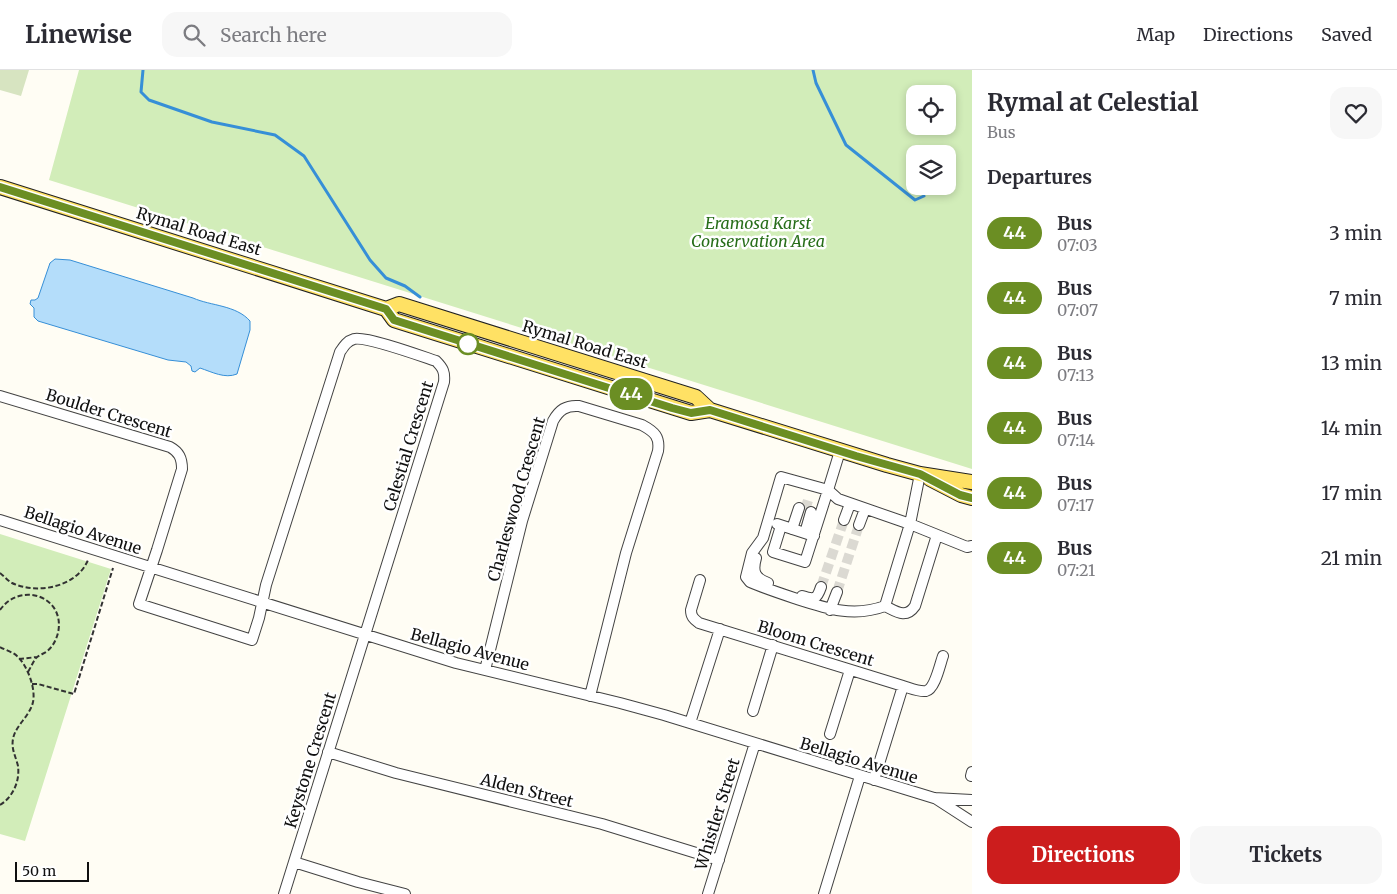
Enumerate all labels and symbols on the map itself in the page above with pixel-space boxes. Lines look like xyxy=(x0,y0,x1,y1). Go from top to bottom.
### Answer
street label: Rymal Road East xyxy=(134,202,265,260)
park label: Eramosa Karst Conservation Area xyxy=(691,213,825,251)
street label: Rymal Road East xyxy=(520,315,651,373)
unlabelled marker xyxy=(457,333,479,355)
street label: Celestial Crescent xyxy=(379,378,438,514)
line badge: 44 xyxy=(608,378,654,410)
street label: Boulder Crescent xyxy=(44,384,175,442)
street label: Charleswood Crescent xyxy=(483,414,549,584)
street label: Bellagio Avenue xyxy=(22,502,144,558)
street label: Bloom Crescent xyxy=(755,616,877,670)
street label: Bellagio Avenue xyxy=(408,624,532,674)
street label: Keystone Crescent xyxy=(280,689,340,830)
street label: Bellagio Avenue xyxy=(798,733,920,787)
street label: Whistler Street xyxy=(690,755,744,873)
street label: Alden Street xyxy=(478,769,576,811)
scale bar xyxy=(15,859,89,882)

